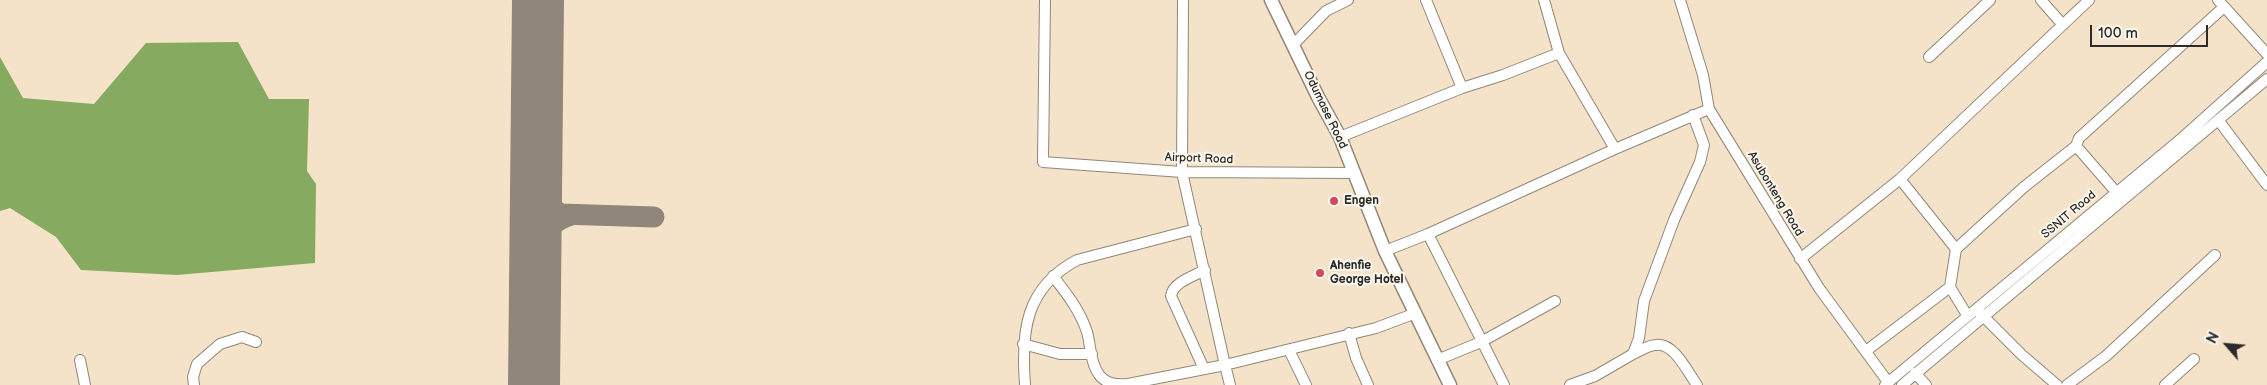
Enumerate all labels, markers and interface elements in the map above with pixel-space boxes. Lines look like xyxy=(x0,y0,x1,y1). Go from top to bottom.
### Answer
scale bar xyxy=(2092,15,2210,47)
text: 100 m xyxy=(2098,24,2138,43)
street label: Odumase Road xyxy=(1300,69,1350,151)
street label: Asubonteng Road xyxy=(1744,149,1806,239)
street label: Airport Road xyxy=(1164,151,1234,167)
street label: SSNIT Road xyxy=(2039,188,2099,242)
place label: Engen xyxy=(1344,194,1379,208)
marker: Engen xyxy=(1328,195,1340,207)
place label: Ahenfie George Hotel xyxy=(1330,259,1403,287)
marker: Ahenfie George Hotel xyxy=(1314,267,1326,279)
north arrow xyxy=(2202,320,2252,370)
text: N xyxy=(2203,329,2223,347)

